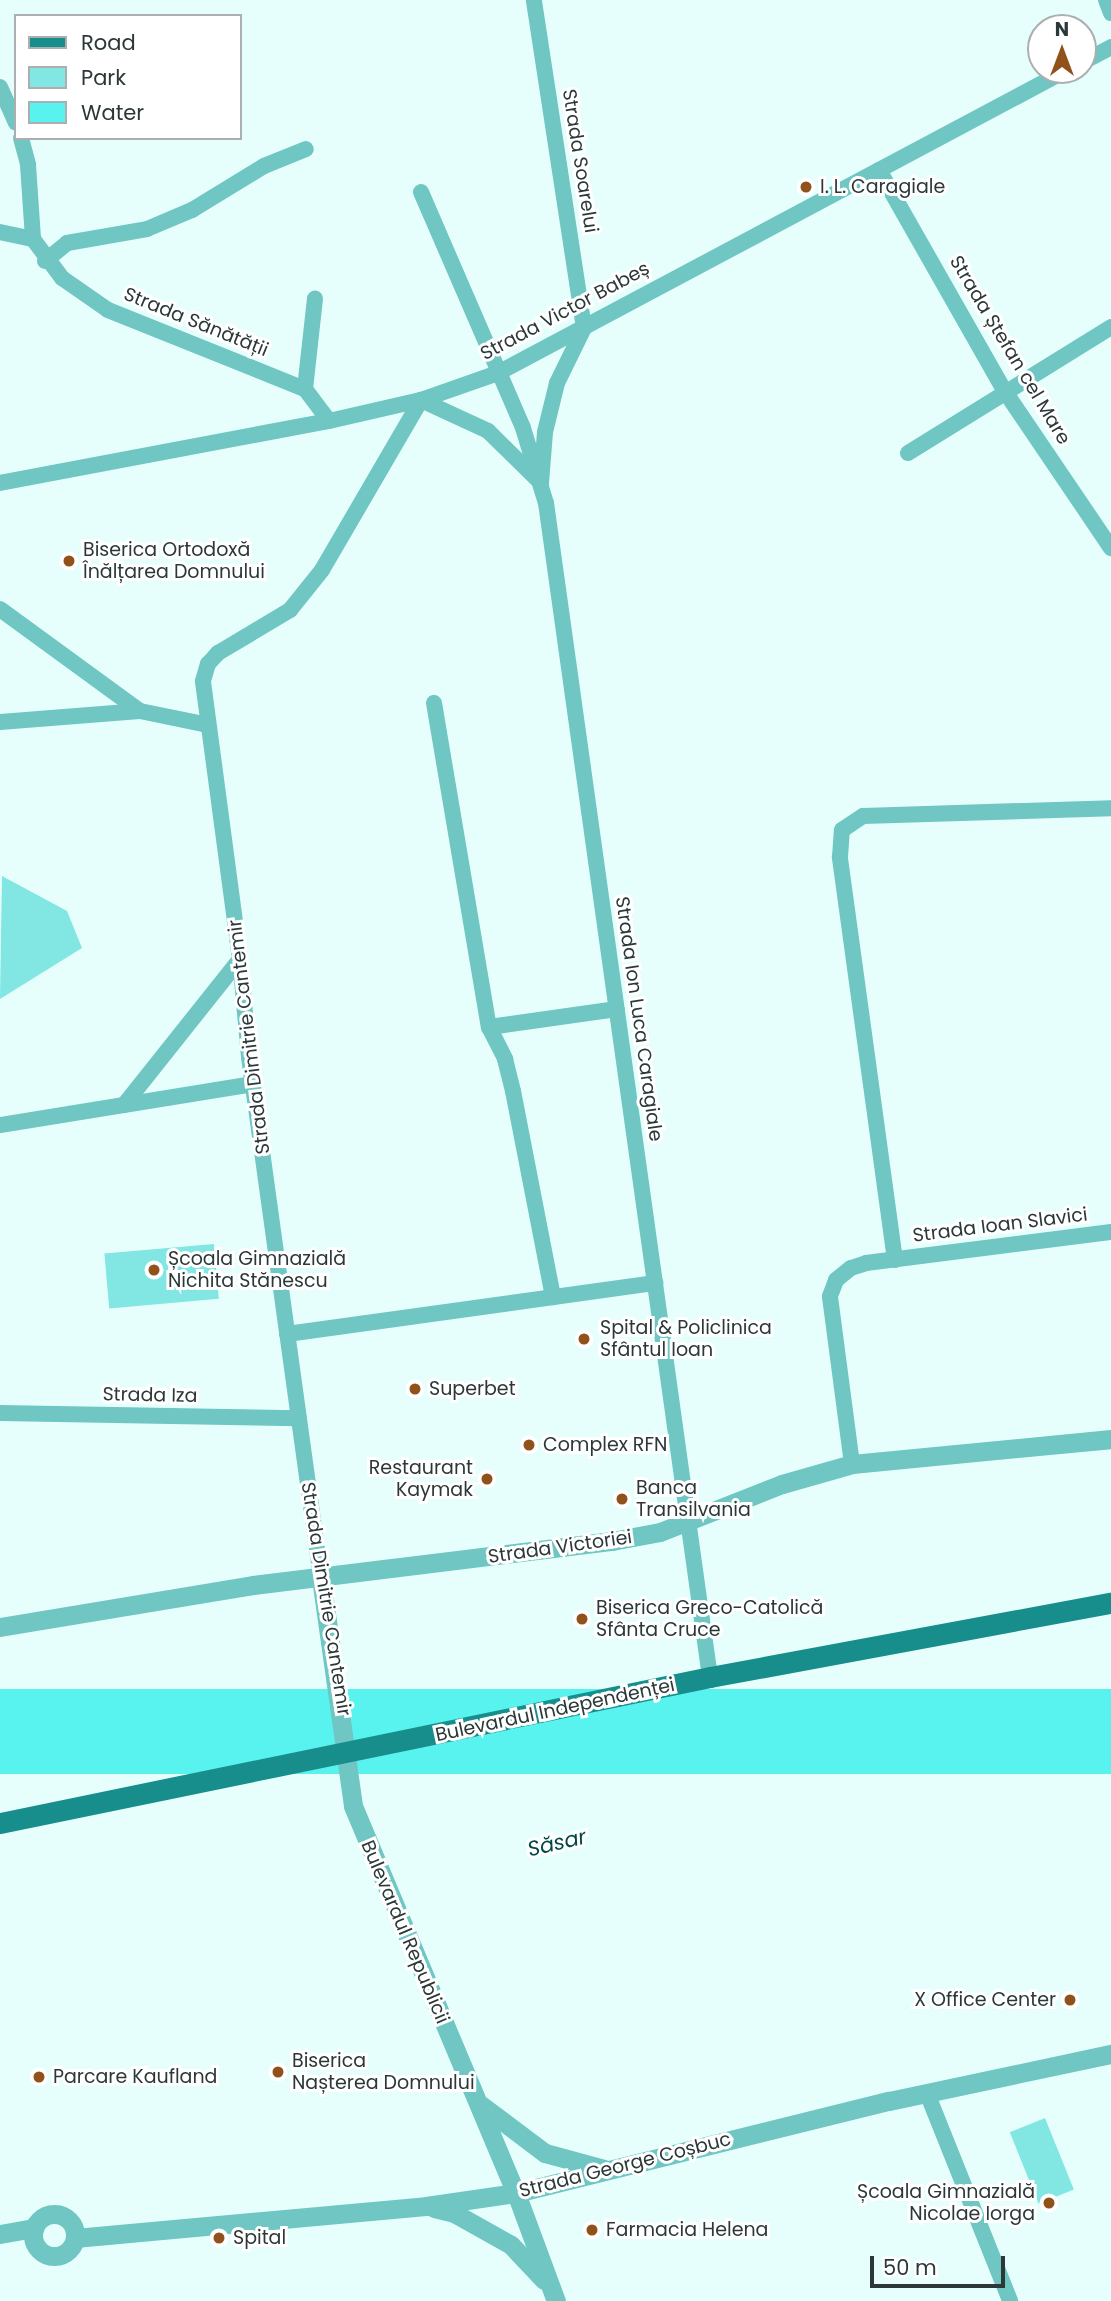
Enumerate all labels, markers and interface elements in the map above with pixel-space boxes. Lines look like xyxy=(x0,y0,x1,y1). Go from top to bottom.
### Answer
legend xyxy=(14,14,242,140)
north arrow xyxy=(1027,14,1097,84)
text: N xyxy=(1055,16,1069,43)
text: Road xyxy=(81,28,136,57)
text: Park xyxy=(81,63,126,92)
street label: Strada Soarelui xyxy=(557,87,603,235)
text: Water xyxy=(81,98,144,127)
place label: I. L. Caragiale xyxy=(820,176,945,198)
marker: I. L. Caragiale xyxy=(798,179,814,195)
street label: Strada Ștefan cel Mare xyxy=(945,252,1075,448)
street label: Strada Victor Babeș xyxy=(477,257,653,365)
street label: Strada Sănătății xyxy=(120,283,272,361)
place label: Biserica Ortodoxă Înălțarea Domnului xyxy=(83,539,265,583)
marker: Biserica Ortodoxă Înălțarea Domnului xyxy=(61,553,77,569)
street label: Strada Ion Luca Caragiale xyxy=(611,895,667,1143)
street label: Strada Dimitrie Cantemir xyxy=(223,918,275,1156)
street label: Strada Ioan Slavici xyxy=(911,1203,1089,1247)
place label: Școala Gimnazială Nichita Stănescu xyxy=(168,1248,346,1292)
marker: Școala Gimnazială Nichita Stănescu xyxy=(146,1262,162,1278)
place label: Spital & Policlinica Sfântul Ioan xyxy=(600,1317,772,1361)
marker: Spital & Policlinica Sfântul Ioan xyxy=(574,1329,594,1349)
place label: Superbet xyxy=(429,1378,516,1400)
marker: Superbet xyxy=(407,1381,423,1397)
street label: Strada Iza xyxy=(102,1383,198,1407)
place label: Complex RFN xyxy=(543,1434,667,1456)
marker: Complex RFN xyxy=(521,1437,537,1453)
place label: Restaurant Kaymak xyxy=(369,1457,473,1501)
marker: Restaurant Kaymak xyxy=(479,1471,495,1487)
place label: Banca Transilvania xyxy=(636,1477,751,1521)
street label: Strada Dimitrie Cantemir xyxy=(296,1481,356,1717)
marker: Banca Transilvania xyxy=(614,1491,630,1507)
street label: Strada Victoriei xyxy=(487,1526,633,1568)
place label: Biserica Greco-Catolică Sfânta Cruce xyxy=(596,1597,823,1641)
marker: Biserica Greco-Catolică Sfânta Cruce xyxy=(574,1611,590,1627)
street label: Bulevardul Independenței xyxy=(433,1673,677,1747)
water label: Săsar xyxy=(525,1824,589,1862)
street label: Bulevardul Republicii xyxy=(356,1837,454,2027)
place label: X Office Center xyxy=(914,1989,1056,2011)
marker: X Office Center xyxy=(1062,1992,1078,2008)
place label: Biserica Nașterea Domnului xyxy=(292,2050,475,2094)
marker: Biserica Nașterea Domnului xyxy=(270,2064,286,2080)
place label: Parcare Kaufland xyxy=(53,2066,217,2088)
marker: Parcare Kaufland xyxy=(31,2069,47,2085)
street label: Strada George Coșbuc xyxy=(517,2128,733,2202)
place label: Școala Gimnazială Nicolae Iorga xyxy=(857,2181,1035,2225)
marker: Școala Gimnazială Nicolae Iorga xyxy=(1041,2195,1057,2211)
place label: Farmacia Helena xyxy=(606,2219,768,2241)
marker: Farmacia Helena xyxy=(584,2222,600,2238)
place label: Spital xyxy=(233,2227,286,2249)
marker: Spital xyxy=(211,2230,227,2246)
scale bar xyxy=(873,2242,1008,2286)
text: 50 m xyxy=(883,2253,937,2282)

